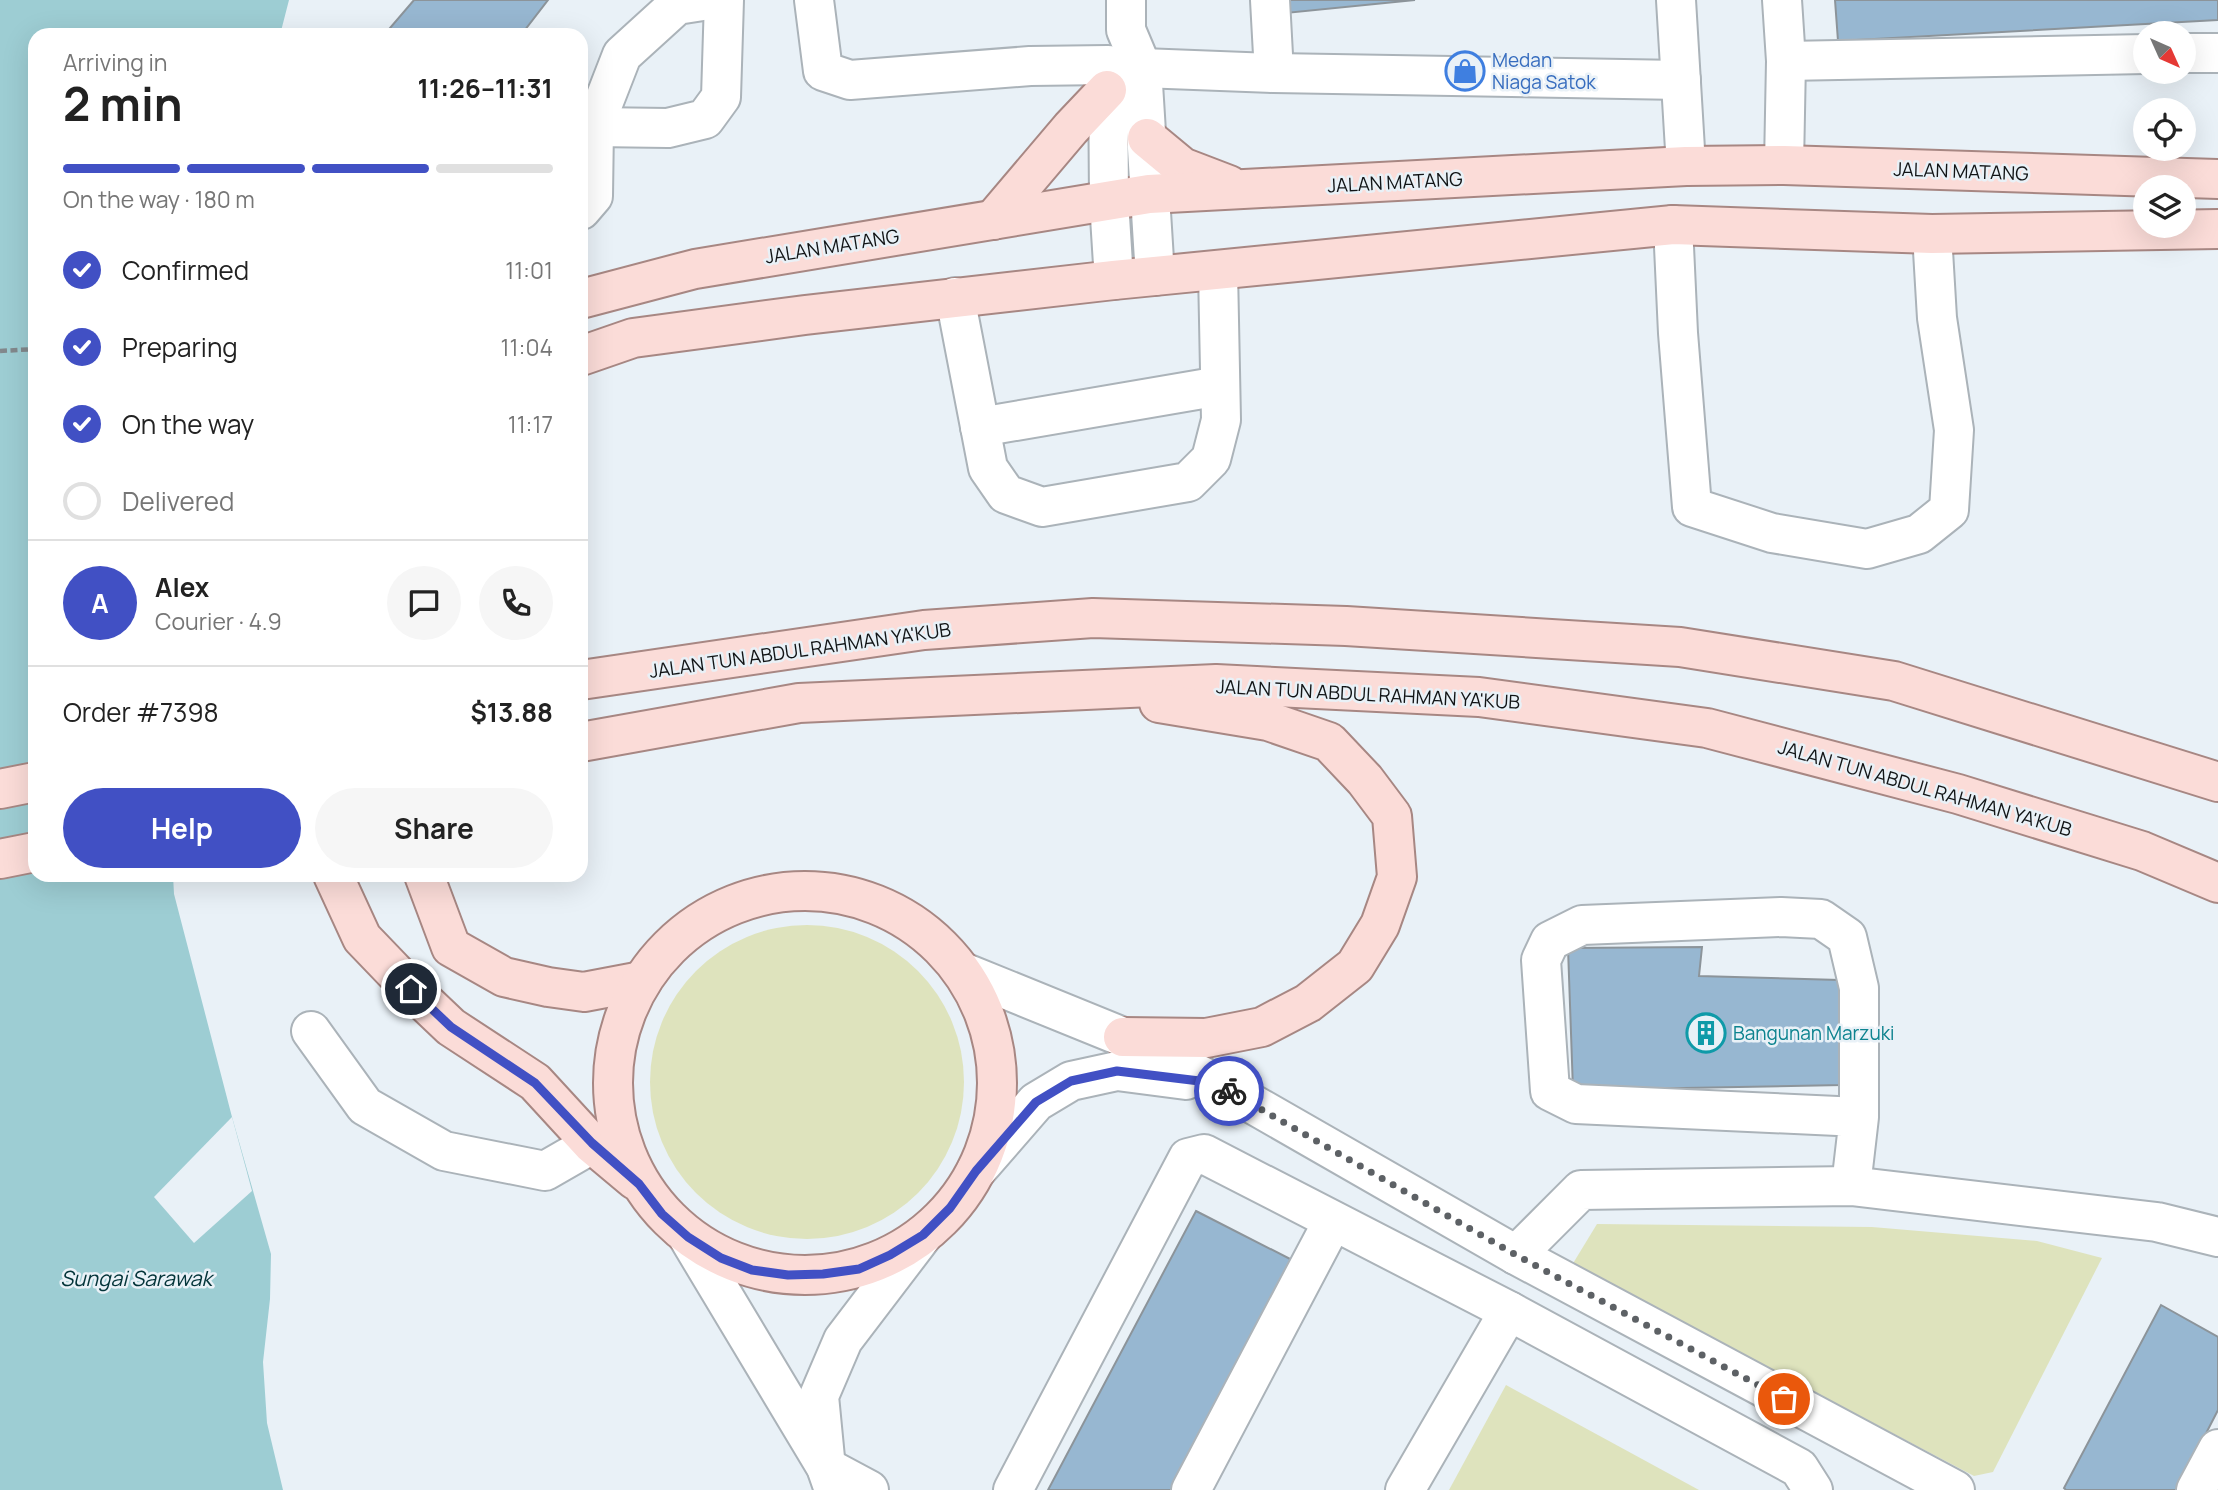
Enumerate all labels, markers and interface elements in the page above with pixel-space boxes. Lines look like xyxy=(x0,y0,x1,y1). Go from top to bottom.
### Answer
north arrow xyxy=(2133,21,2196,84)
map controls xyxy=(2133,21,2196,238)
text: Arriving in xyxy=(63,46,168,78)
place label: Medan Niaga Satok xyxy=(1492,47,1596,95)
shop icon: Medan Niaga Satok xyxy=(1444,50,1486,92)
text: 11:26–11:31 xyxy=(418,70,553,106)
text: 2 min xyxy=(63,72,183,135)
button: locate xyxy=(2133,98,2196,161)
street label: JALAN MATANG xyxy=(1893,156,2029,186)
street label: JALAN MATANG xyxy=(1327,165,1463,199)
button: layers xyxy=(2133,175,2196,238)
text: On the way · 180 m xyxy=(63,183,255,215)
street label: JALAN MATANG xyxy=(763,223,901,269)
icon: check xyxy=(63,251,101,289)
text: Confirmed xyxy=(122,252,249,288)
text: 11:01 xyxy=(505,254,553,286)
icon: check xyxy=(63,328,101,366)
text: Preparing xyxy=(122,329,238,365)
text: 11:04 xyxy=(501,331,553,363)
icon: check xyxy=(63,405,101,443)
text: On the way xyxy=(122,406,254,442)
text: 11:17 xyxy=(508,408,553,440)
text: Delivered xyxy=(122,483,234,519)
button: chat xyxy=(387,566,461,640)
button: phone xyxy=(479,566,553,640)
text: Alex xyxy=(155,569,209,605)
text: A xyxy=(91,585,109,621)
text: Courier · 4.9 xyxy=(155,605,282,637)
street label: JALAN TUN ABDUL RAHMAN YA'KUB xyxy=(647,616,953,684)
street label: JALAN TUN ABDUL RAHMAN YA'KUB xyxy=(1215,673,1521,715)
text: Order #7398 xyxy=(63,694,219,730)
text: $13.88 xyxy=(470,694,553,730)
street label: JALAN TUN ABDUL RAHMAN YA'KUB xyxy=(1775,734,2075,843)
button: Help xyxy=(63,788,301,868)
button: Share xyxy=(315,788,553,868)
pin xyxy=(381,959,441,1019)
icon: home xyxy=(392,970,430,1008)
building icon: Bangunan Marzuki xyxy=(1685,1012,1727,1054)
place label: Bangunan Marzuki xyxy=(1733,1020,1895,1046)
courier xyxy=(1194,1056,1264,1126)
icon: bike xyxy=(1210,1072,1248,1110)
water label: Sungai Sarawak xyxy=(60,1264,214,1292)
pin xyxy=(1754,1369,1814,1429)
icon: bag xyxy=(1765,1380,1803,1418)

